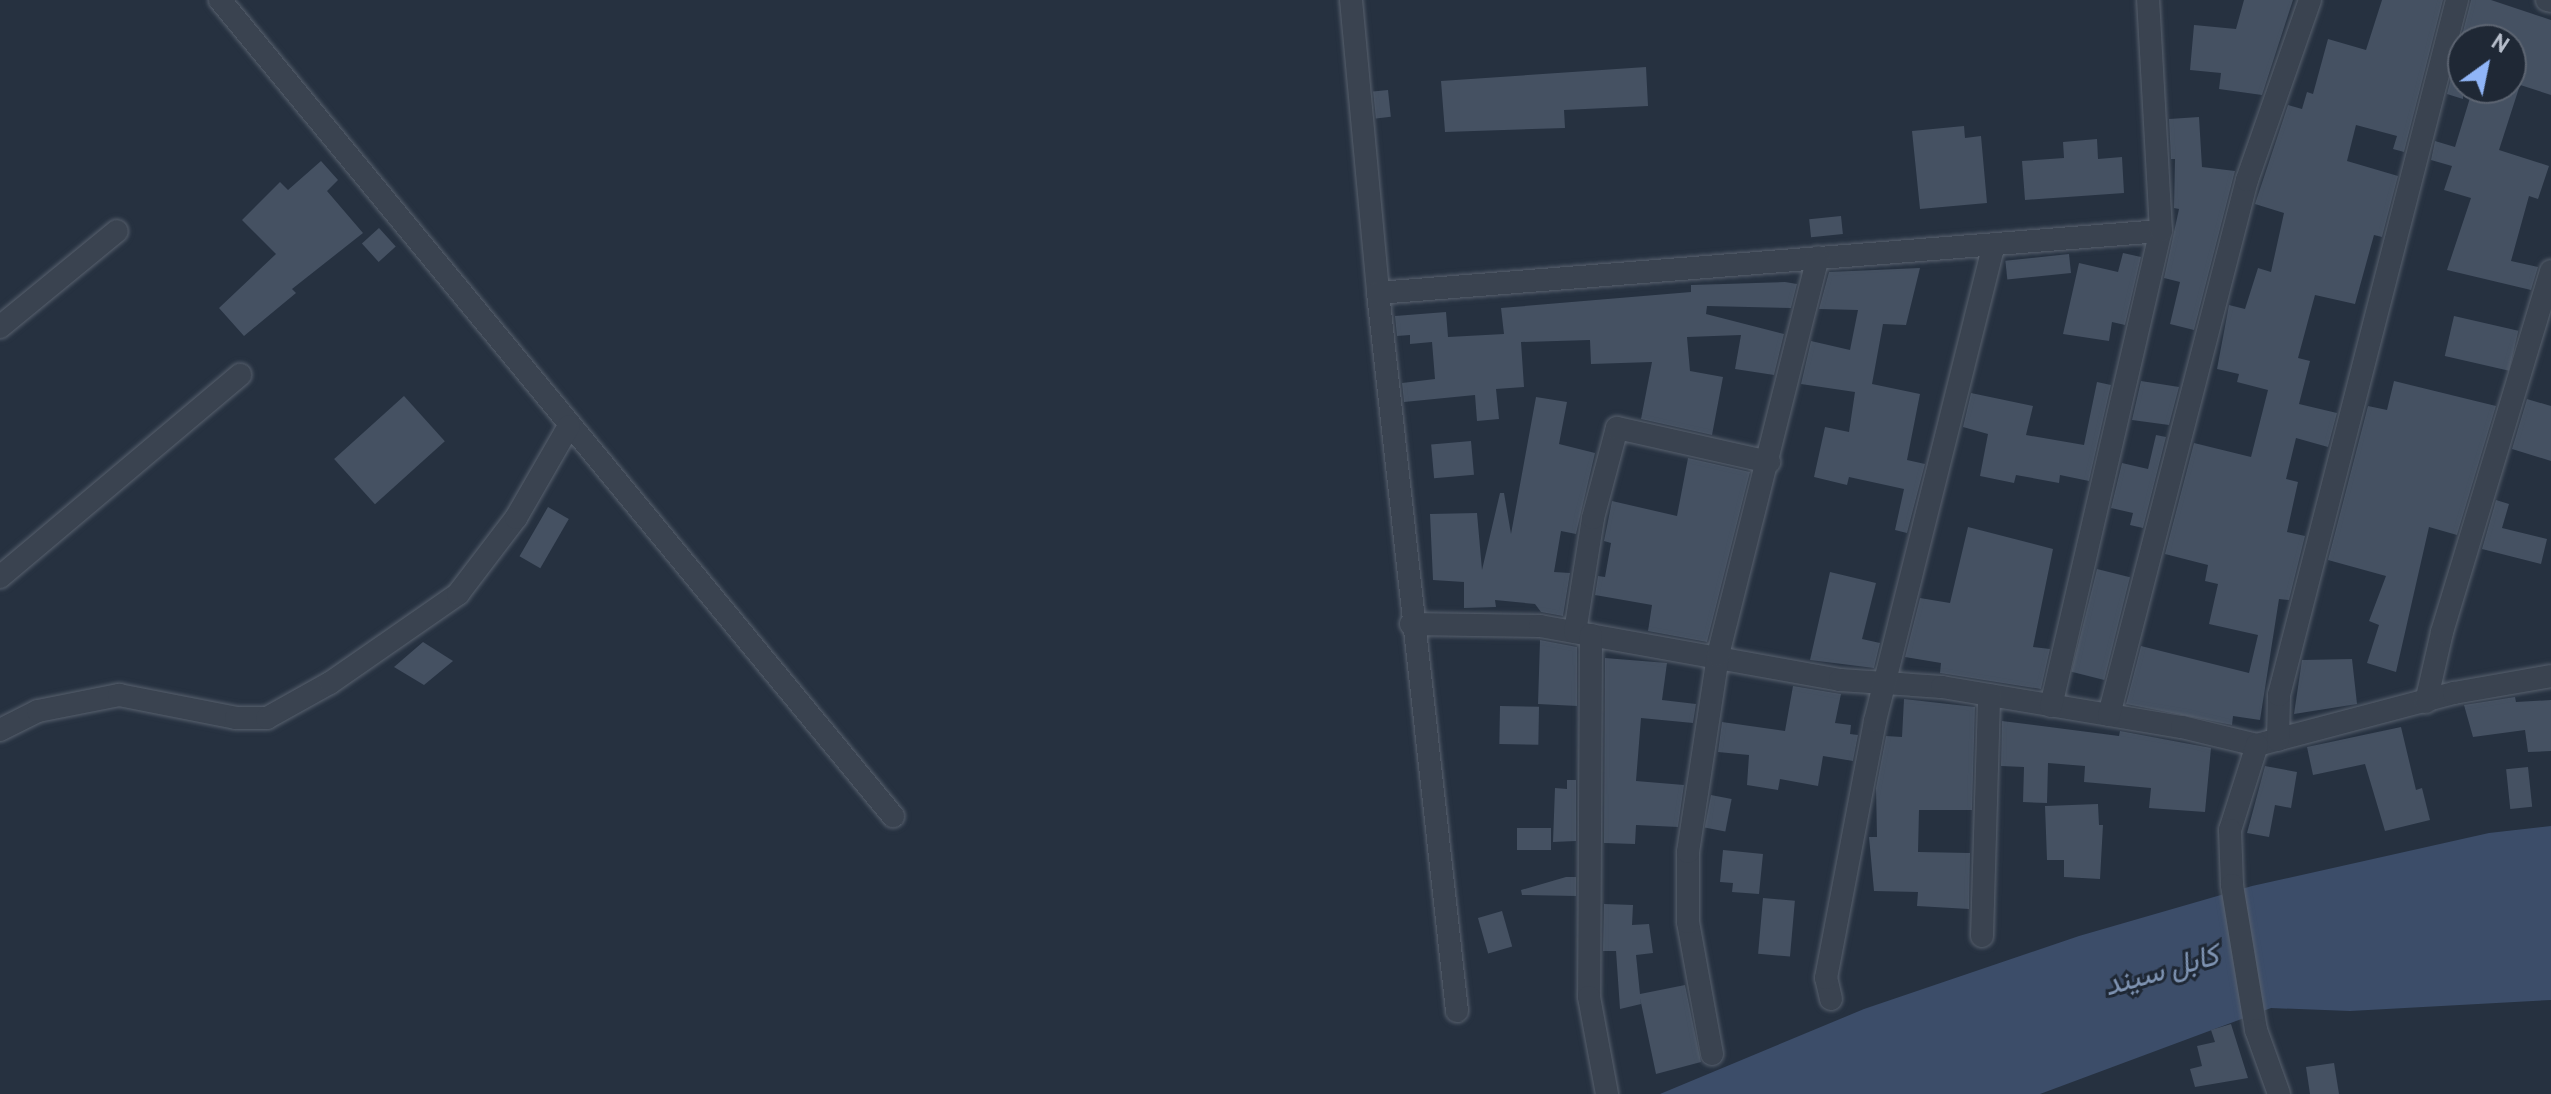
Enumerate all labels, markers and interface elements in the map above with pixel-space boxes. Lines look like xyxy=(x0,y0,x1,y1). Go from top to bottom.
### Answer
north arrow xyxy=(2447,24,2527,104)
text: N xyxy=(2485,30,2513,61)
water label: کابل سيند xyxy=(2101,939,2223,1007)

